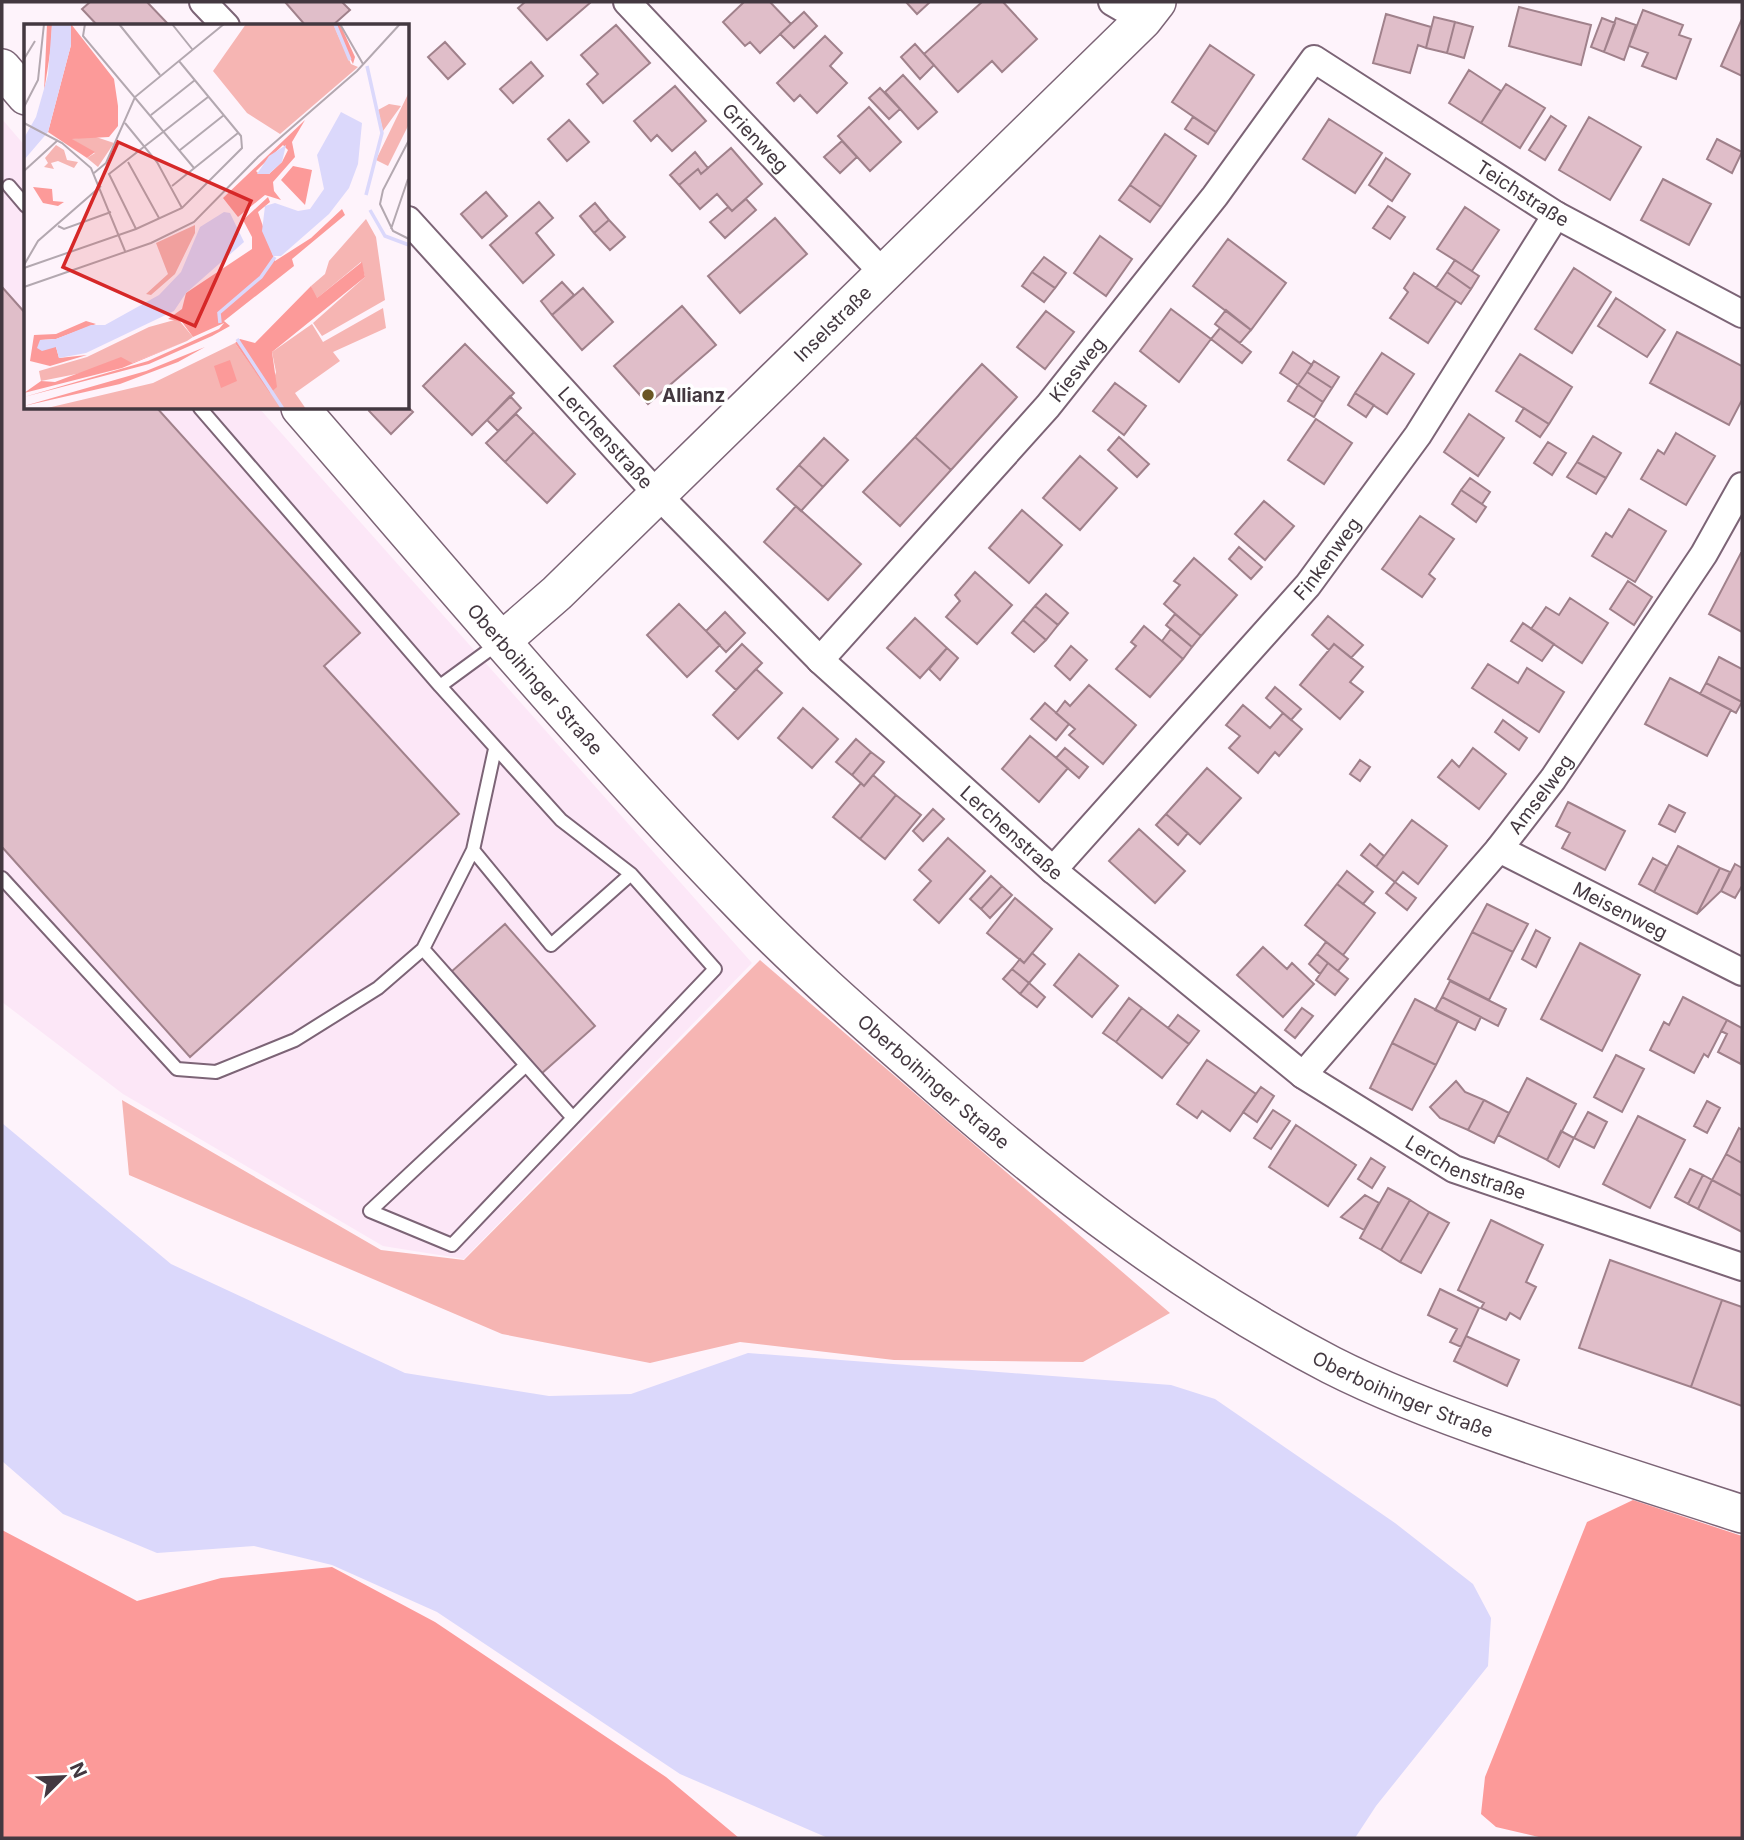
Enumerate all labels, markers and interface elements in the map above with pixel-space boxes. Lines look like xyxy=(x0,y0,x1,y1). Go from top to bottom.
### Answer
inset map xyxy=(24,24,410,410)
street label: Grienweg xyxy=(717,99,793,177)
street label: Teichstraße xyxy=(1472,155,1573,231)
street label: Inselstraße xyxy=(789,281,876,366)
street label: Kiesweg xyxy=(1044,332,1110,407)
street label: Lerchenstraße xyxy=(554,382,658,493)
place label: Allianz xyxy=(662,384,725,407)
marker: Allianz xyxy=(640,387,656,403)
street label: Finkenweg xyxy=(1289,513,1365,605)
street label: Oberboihinger Straße xyxy=(463,599,608,760)
street label: Amselweg xyxy=(1503,750,1578,839)
street label: Lerchenstraße xyxy=(956,781,1068,885)
street label: Meisenweg xyxy=(1569,877,1672,944)
street label: Oberboihinger Straße xyxy=(853,1009,1014,1154)
street label: Lerchenstraße xyxy=(1401,1130,1529,1204)
street label: Oberboihinger Straße xyxy=(1309,1346,1496,1442)
north arrow xyxy=(28,1742,98,1812)
text: N xyxy=(65,1759,92,1782)

